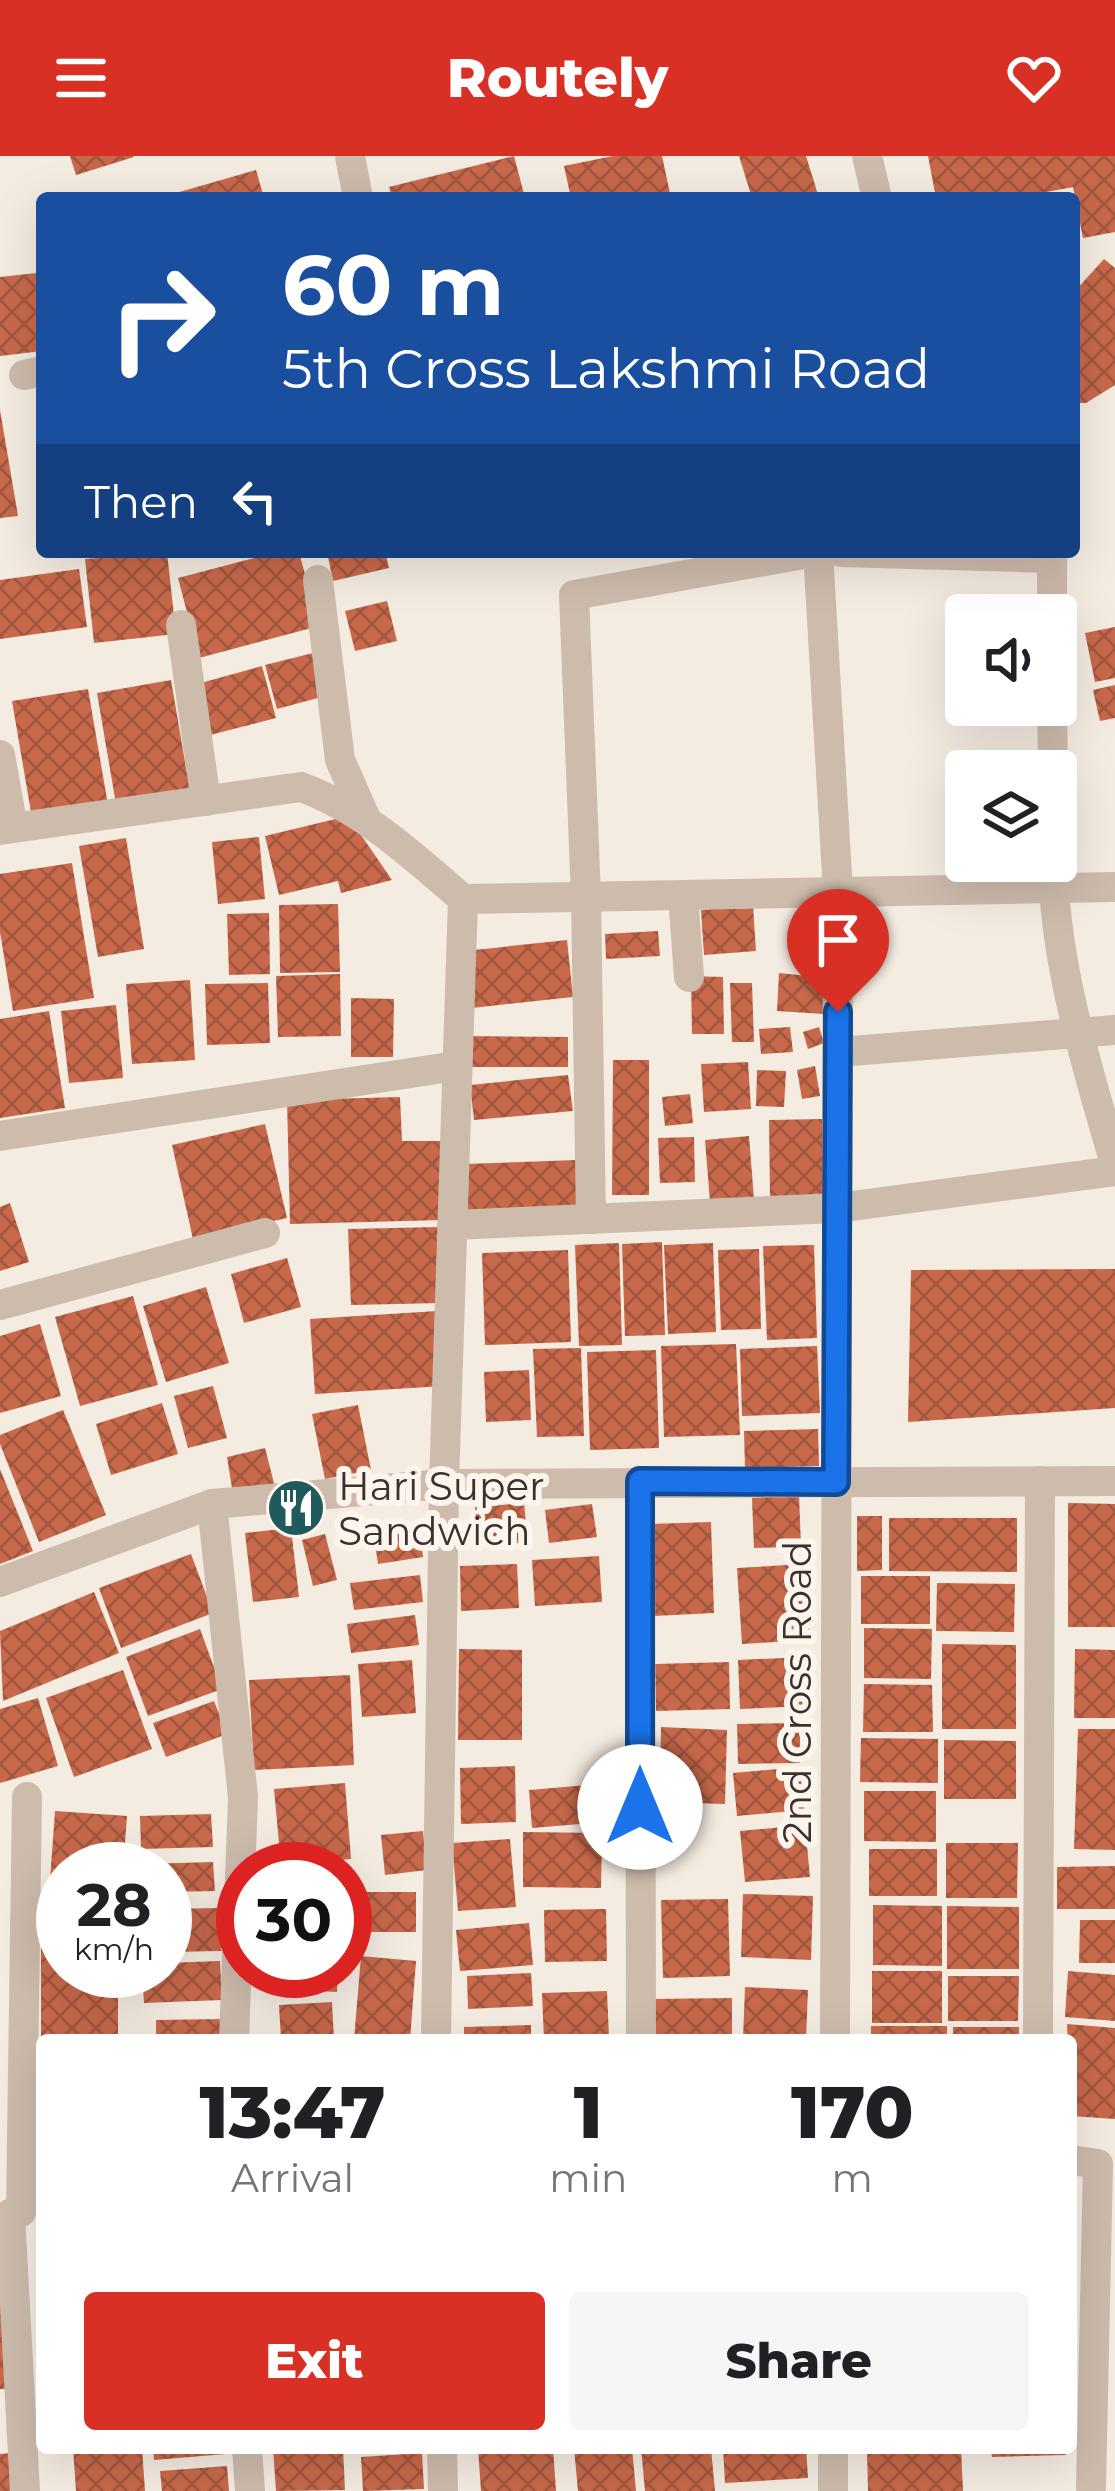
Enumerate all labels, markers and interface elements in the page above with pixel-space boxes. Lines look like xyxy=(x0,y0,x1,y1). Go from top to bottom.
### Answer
icon: menu xyxy=(48,45,114,111)
text: Routely xyxy=(447,45,668,111)
icon: heart xyxy=(1001,45,1067,111)
text: 60 m xyxy=(282,234,504,336)
icon: right xyxy=(84,240,240,396)
text: 5th Cross Lakshmi Road xyxy=(282,336,930,402)
icon: left xyxy=(222,468,288,534)
text: Then xyxy=(84,474,198,529)
map controls xyxy=(945,594,1077,882)
button: sound xyxy=(945,594,1077,726)
button: layers xyxy=(945,750,1077,882)
pin xyxy=(787,889,889,1012)
icon: arrive xyxy=(805,907,871,973)
place label: Hari Super Sandwich xyxy=(338,1462,545,1555)
restaurant icon: Hari Super Sandwich xyxy=(265,1477,327,1539)
street label: 2nd Cross Road xyxy=(773,1541,821,1843)
position arrow xyxy=(577,1744,703,1870)
speed limit sign: 30 xyxy=(216,1842,372,1998)
text: 28 xyxy=(77,1868,152,1941)
text: km/h xyxy=(74,1931,154,1968)
text: 13:47 xyxy=(200,2068,386,2156)
text: 1 xyxy=(574,2068,603,2156)
text: 170 xyxy=(791,2068,913,2156)
text: Arrival xyxy=(231,2154,354,2202)
text: min xyxy=(549,2154,627,2202)
text: m xyxy=(832,2154,873,2202)
button: Exit xyxy=(84,2292,545,2430)
button: Share xyxy=(569,2292,1029,2430)

